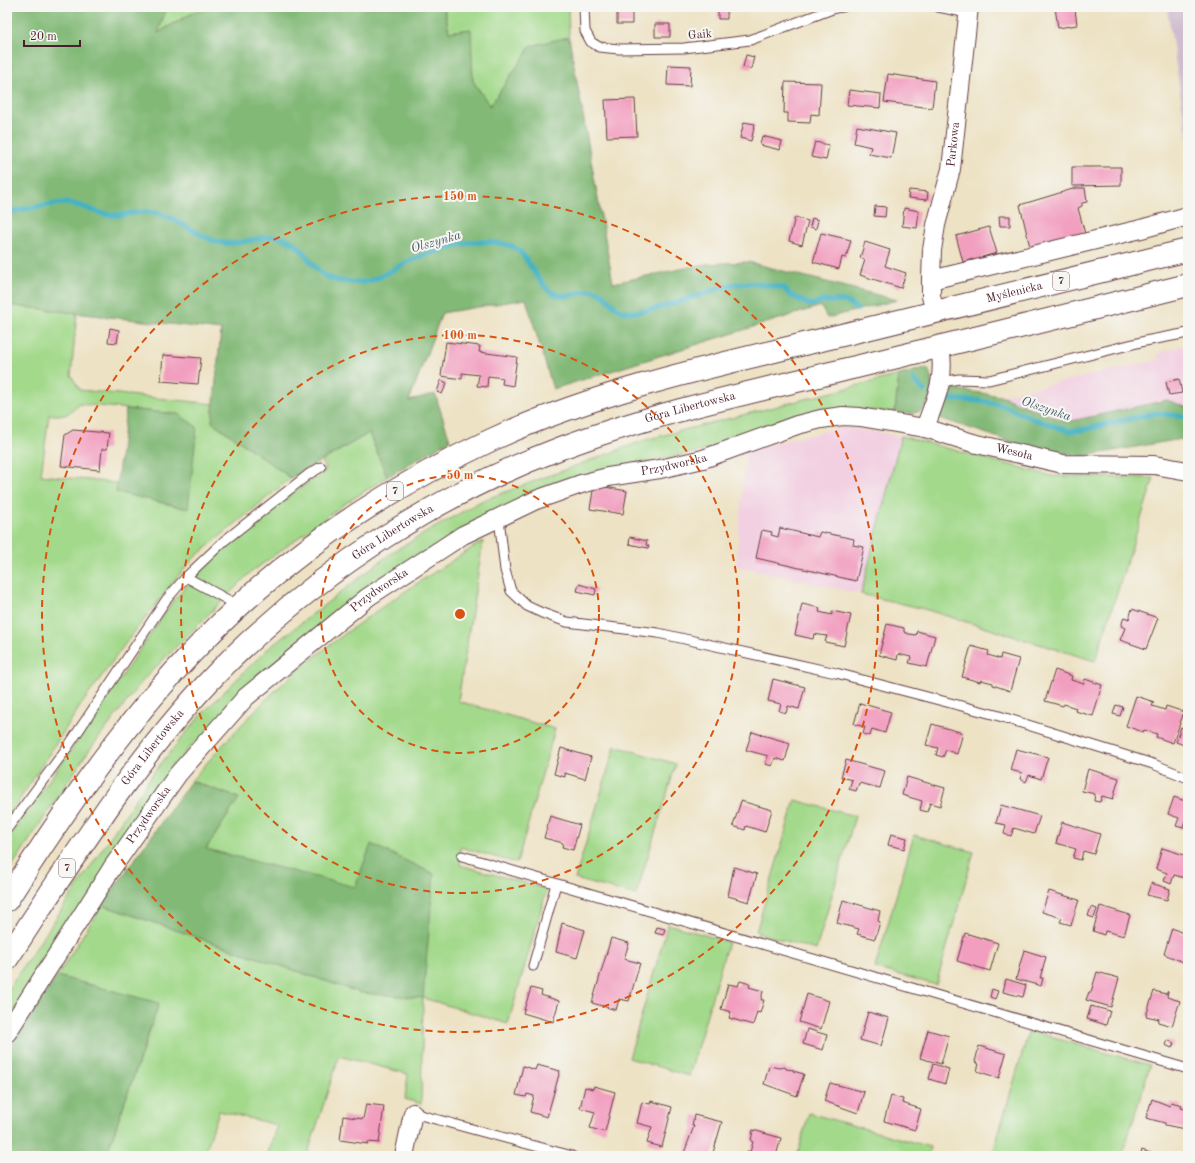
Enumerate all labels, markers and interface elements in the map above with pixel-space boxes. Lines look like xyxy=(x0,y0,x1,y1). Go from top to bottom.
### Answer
scale bar xyxy=(24,22,80,48)
street label: Gaik xyxy=(687,28,713,42)
text: 20 m xyxy=(30,31,57,43)
street label: Parkowa xyxy=(945,121,962,168)
text: 150 m xyxy=(443,190,477,203)
water label: Olszynka xyxy=(409,229,463,255)
road number: 7 xyxy=(1053,272,1069,290)
street label: Myślenicka xyxy=(985,280,1044,305)
text: 100 m xyxy=(443,330,477,342)
street label: Góra Libertowska xyxy=(643,390,737,426)
water label: Olszynka xyxy=(1019,394,1073,424)
street label: Wesoła xyxy=(994,442,1034,463)
street label: Przydworska xyxy=(640,452,709,478)
text: 50 m xyxy=(447,469,474,482)
road number: 7 xyxy=(387,482,403,500)
street label: Góra Libertowska xyxy=(350,503,436,563)
street label: Przydworska xyxy=(348,566,411,615)
centre of rings xyxy=(453,607,467,621)
street label: Góra Libertowska xyxy=(119,707,187,788)
street label: Przydworska xyxy=(125,784,173,846)
road number: 7 xyxy=(59,859,75,877)

